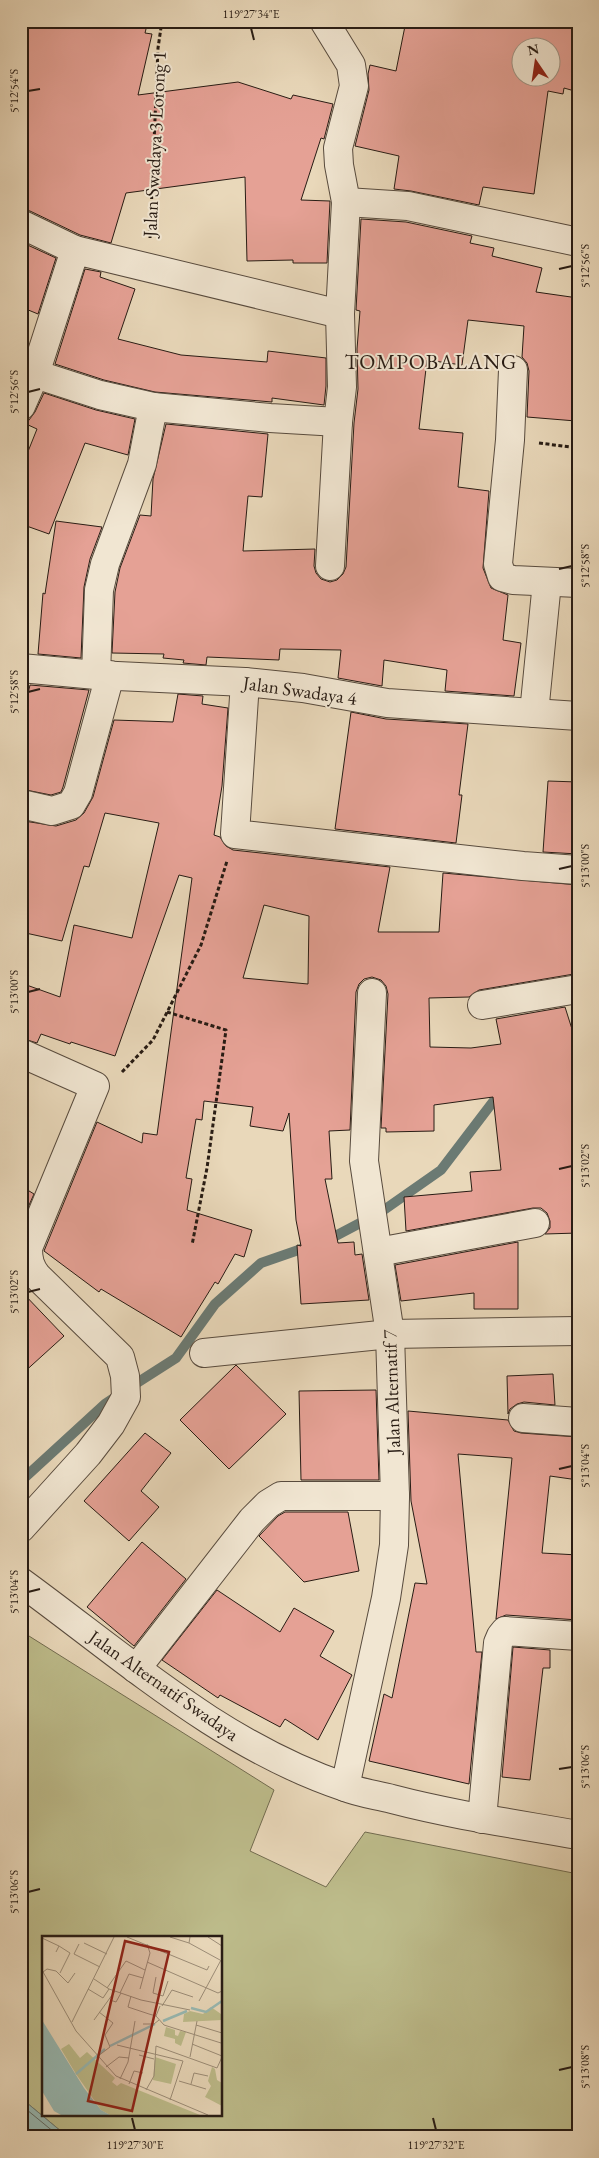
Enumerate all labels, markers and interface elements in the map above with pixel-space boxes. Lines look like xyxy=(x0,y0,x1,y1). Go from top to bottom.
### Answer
text: 119°27'34"E xyxy=(223,6,280,22)
north arrow xyxy=(512,38,562,88)
text: N xyxy=(526,39,541,59)
street label: Jalan Swadaya 3 Lorong 1 xyxy=(137,51,172,240)
text: 5°12'54"S xyxy=(6,68,22,113)
text: 5°12'56"S xyxy=(577,243,593,288)
district label: TOMPOBALANG xyxy=(345,348,517,375)
text: 5°12'56"S xyxy=(6,369,22,414)
text: 5°12'58"S xyxy=(577,543,593,588)
text: 5°12'58"S xyxy=(6,669,22,714)
street label: Jalan Swadaya 4 xyxy=(239,670,359,711)
text: 5°13'00"S xyxy=(577,843,593,888)
text: 5°13'00"S xyxy=(6,969,22,1014)
text: 5°13'02"S xyxy=(577,1143,593,1188)
text: 5°13'02"S xyxy=(6,1269,22,1314)
street label: Jalan Alternatif 7 xyxy=(377,1328,406,1457)
text: 5°13'04"S xyxy=(577,1443,593,1488)
text: 5°13'04"S xyxy=(6,1569,22,1614)
street label: Jalan Alternatif Swadaya xyxy=(82,1623,244,1747)
text: 5°13'06"S xyxy=(577,1744,593,1789)
text: 5°13'06"S xyxy=(6,1869,22,1914)
inset map xyxy=(42,1936,222,2116)
text: 5°13'08"S xyxy=(577,2044,593,2089)
text: 119°27'30"E xyxy=(107,2137,164,2153)
text: 119°27'32"E xyxy=(408,2137,465,2153)

